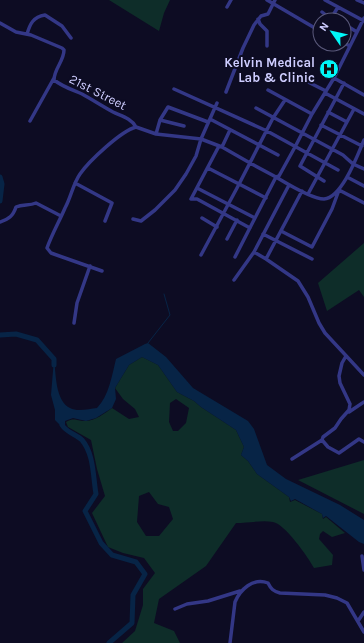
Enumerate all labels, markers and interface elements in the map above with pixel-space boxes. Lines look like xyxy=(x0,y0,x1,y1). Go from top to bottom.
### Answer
north arrow xyxy=(312,12,352,52)
text: N xyxy=(317,20,332,34)
place label: Kelvin Medical Lab & Clinic xyxy=(224,55,315,85)
hospital icon: Kelvin Medical Lab & Clinic xyxy=(318,58,340,80)
street label: 21st Street xyxy=(67,71,129,113)

